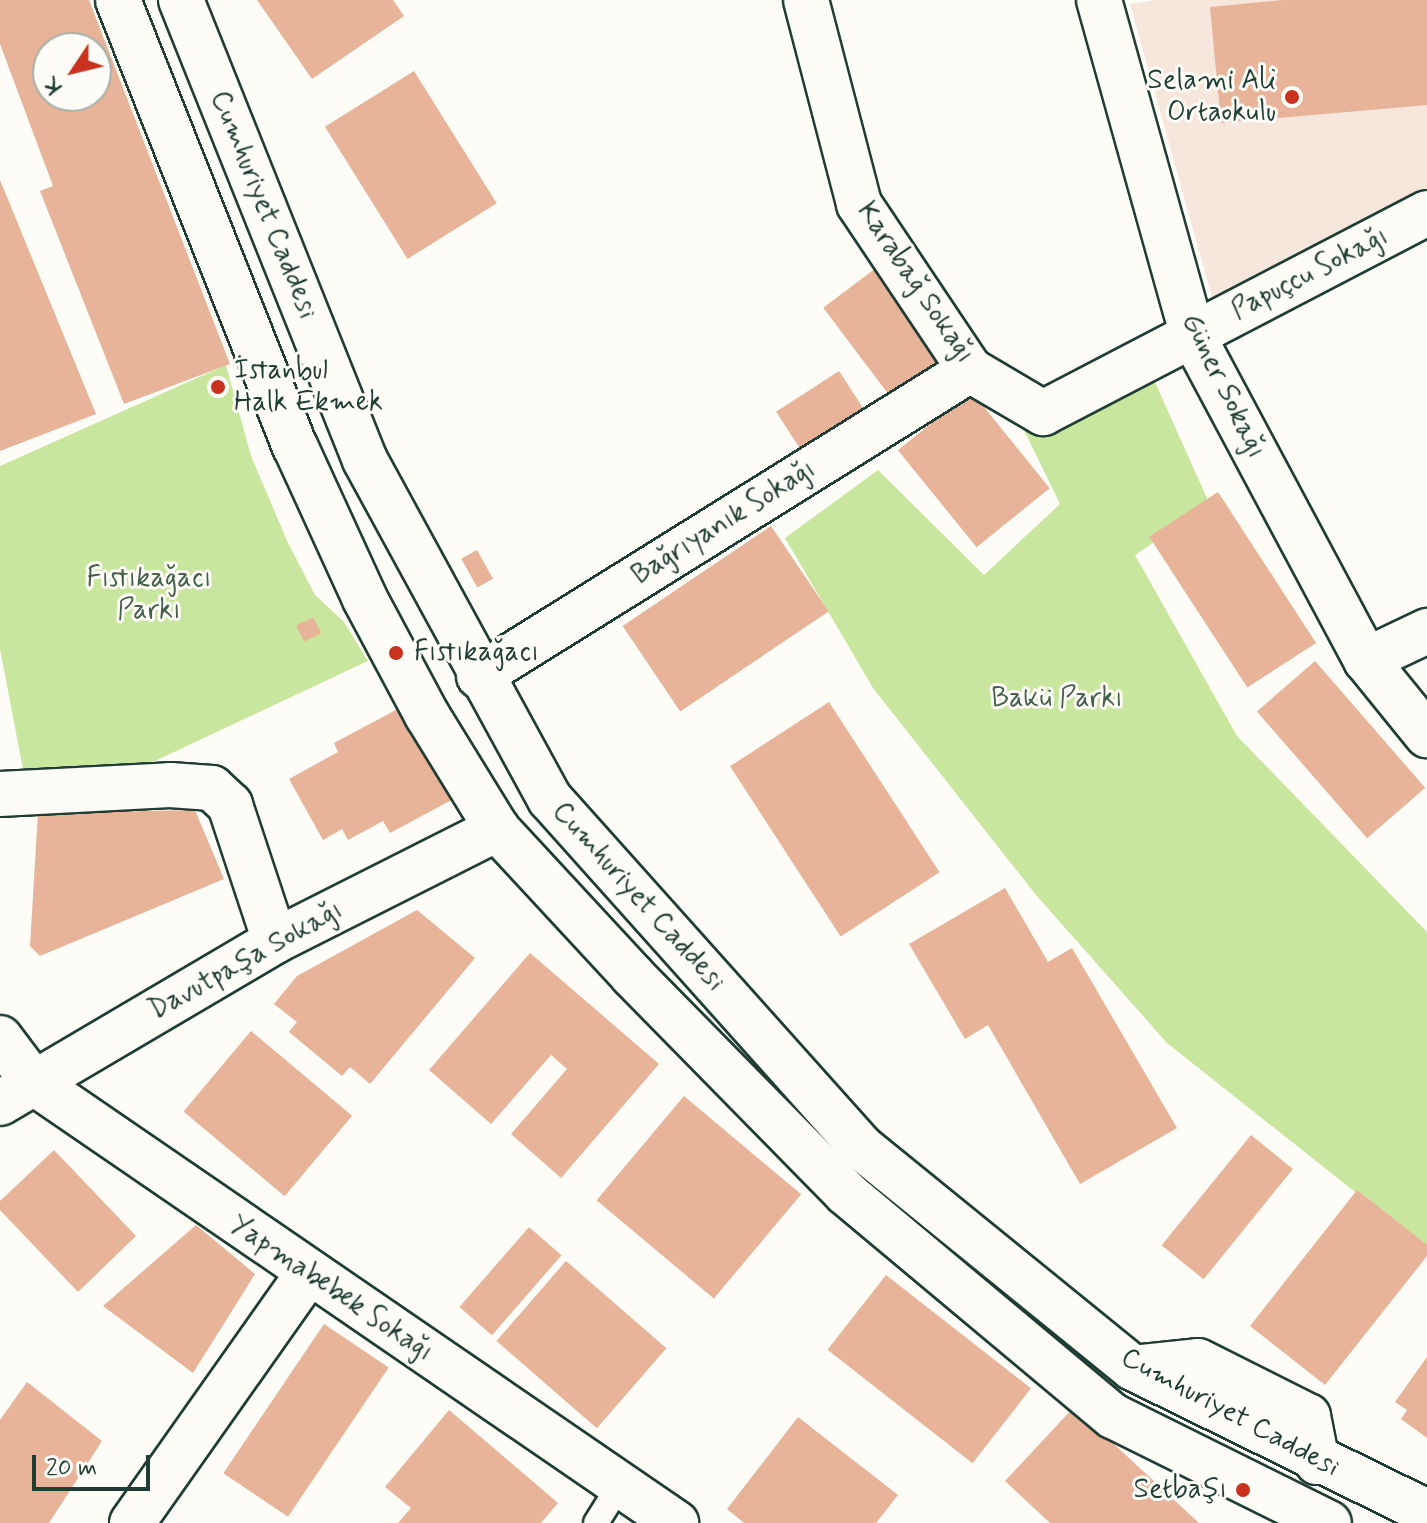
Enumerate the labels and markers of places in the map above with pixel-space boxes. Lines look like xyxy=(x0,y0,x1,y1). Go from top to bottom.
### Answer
place label: Selami Ali Ortaokulu xyxy=(1147,64,1276,130)
marker: Selami Ali Ortaokulu xyxy=(1283,88,1301,106)
place label: İstanbul Halk Ekmek xyxy=(234,354,379,420)
marker: İstanbul Halk Ekmek xyxy=(209,378,227,396)
place label: Fıstıkağacı xyxy=(414,636,539,670)
marker: Fıstıkağacı xyxy=(385,642,407,664)
place label: Setbaşı xyxy=(1134,1473,1227,1507)
marker: Setbaşı xyxy=(1234,1481,1252,1499)

